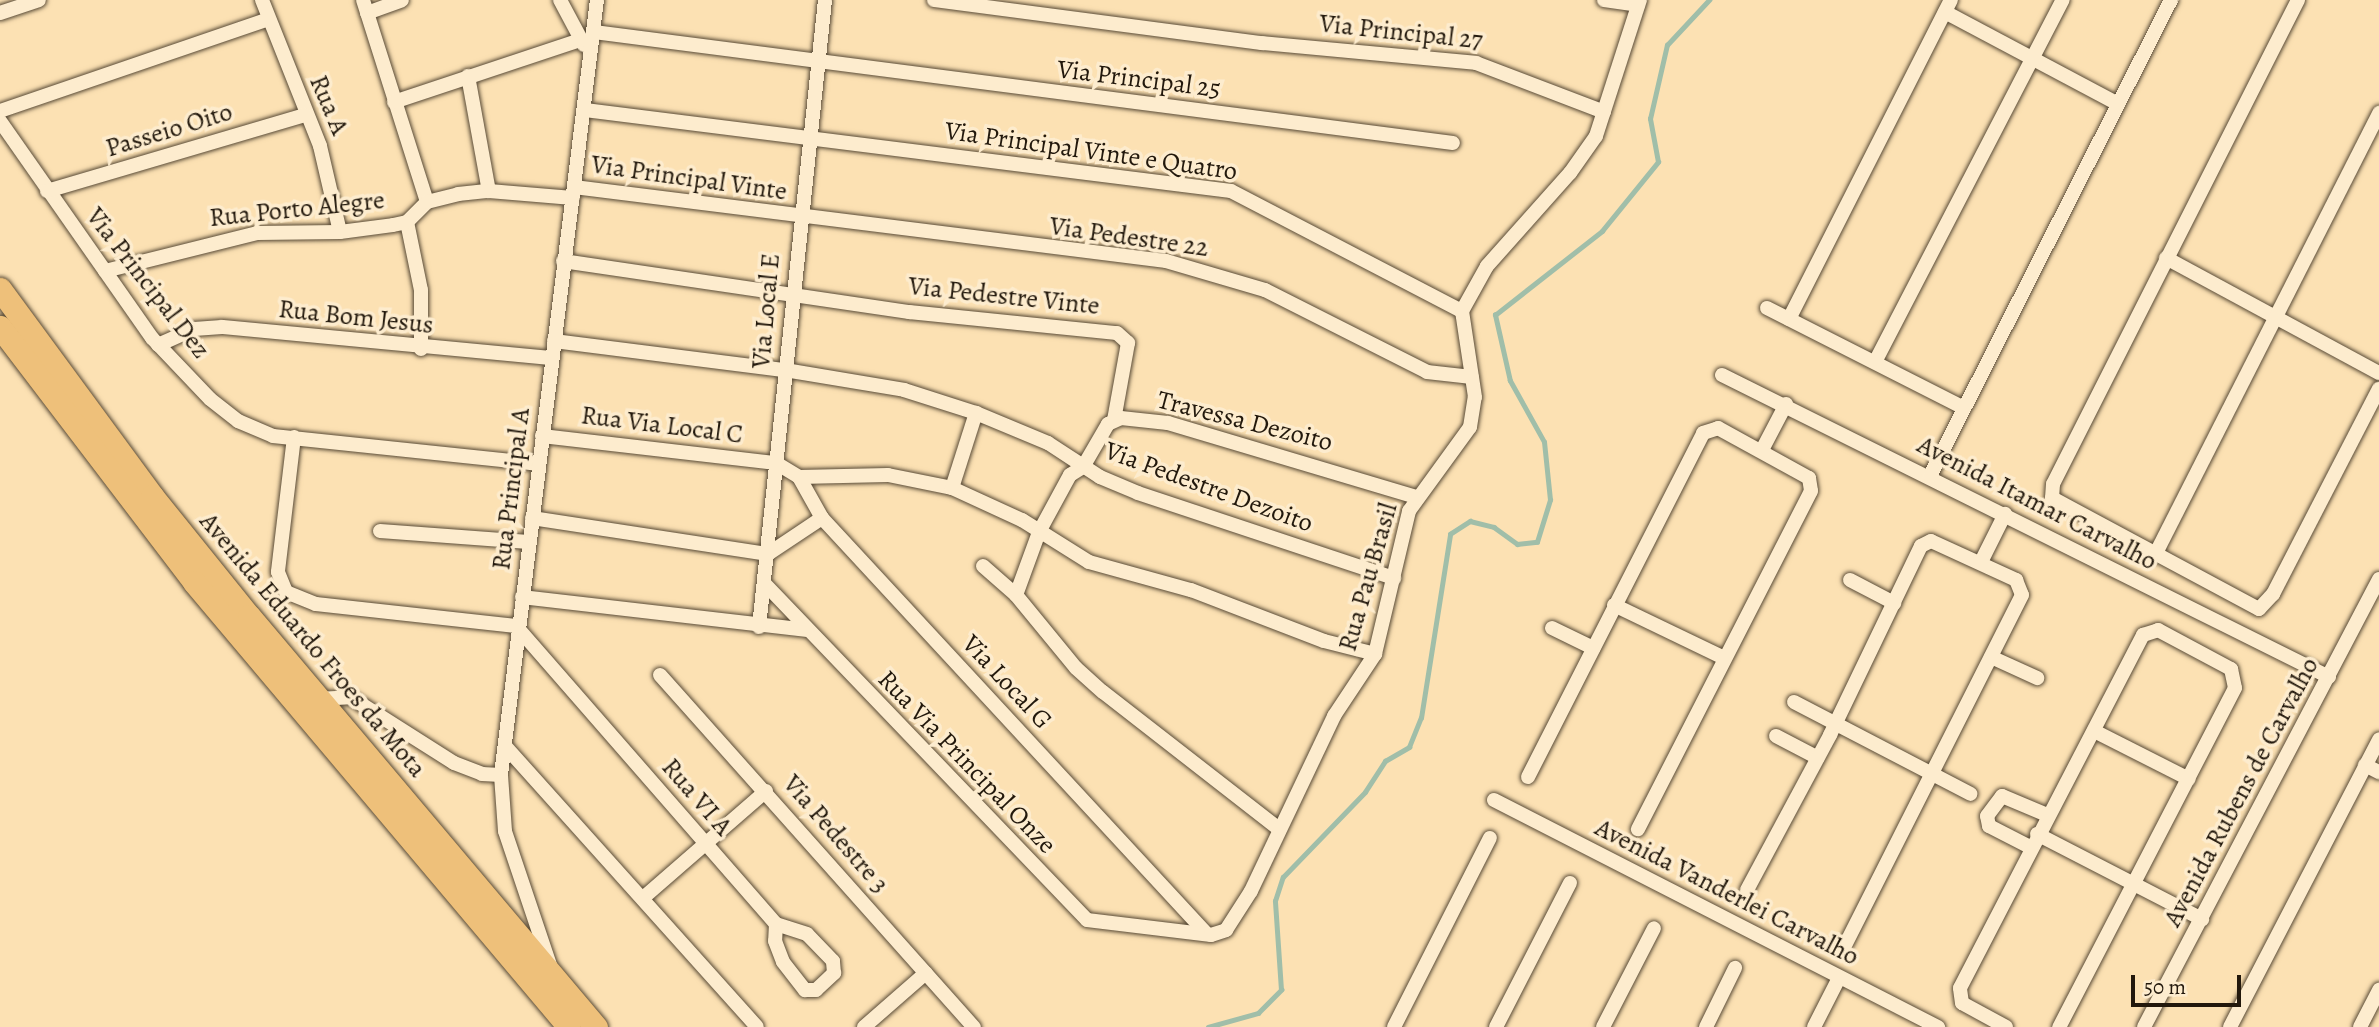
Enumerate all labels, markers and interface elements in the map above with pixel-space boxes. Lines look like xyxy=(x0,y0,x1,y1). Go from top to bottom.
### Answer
street label: Via Principal 27 xyxy=(1318,8,1484,56)
street label: Via Principal 25 xyxy=(1056,54,1222,104)
street label: Rua A xyxy=(303,71,355,139)
street label: Passeio Oito xyxy=(102,96,236,164)
street label: Via Principal Vinte e Quatro xyxy=(943,115,1239,187)
street label: Via Principal Vinte xyxy=(589,149,789,207)
street label: Rua Porto Alegre xyxy=(208,184,386,234)
street label: Via Principal Dez xyxy=(79,201,217,365)
street label: Via Pedestre 22 xyxy=(1048,210,1210,264)
street label: Via Local E xyxy=(745,252,787,370)
street label: Via Pedestre Vinte xyxy=(907,270,1101,322)
street label: Rua Bom Jesus xyxy=(277,293,435,341)
street label: Travessa Dezoito xyxy=(1154,384,1336,458)
street label: Rua Via Local C xyxy=(579,400,745,450)
street label: Rua Principal A xyxy=(486,406,536,572)
street label: Avenida Itamar Carvalho xyxy=(1912,429,2162,577)
street label: Via Pedestre Dezoito xyxy=(1101,435,1317,539)
street label: Rua Pau Brasil xyxy=(1332,499,1404,655)
street label: Avenida Eduardo Froes da Mota xyxy=(193,506,433,784)
street label: Via Local G xyxy=(956,628,1058,736)
street label: Avenida Rubens de Carvalho xyxy=(2157,652,2325,932)
street label: Rua Via Principal Onze xyxy=(871,664,1063,860)
street label: Rua VI A xyxy=(655,752,739,842)
street label: Via Pedestre 3 xyxy=(776,769,896,899)
street label: Avenida Vanderlei Carvalho xyxy=(1590,812,1864,972)
scale bar xyxy=(2134,960,2244,1004)
text: 50 m xyxy=(2144,973,2186,1001)

